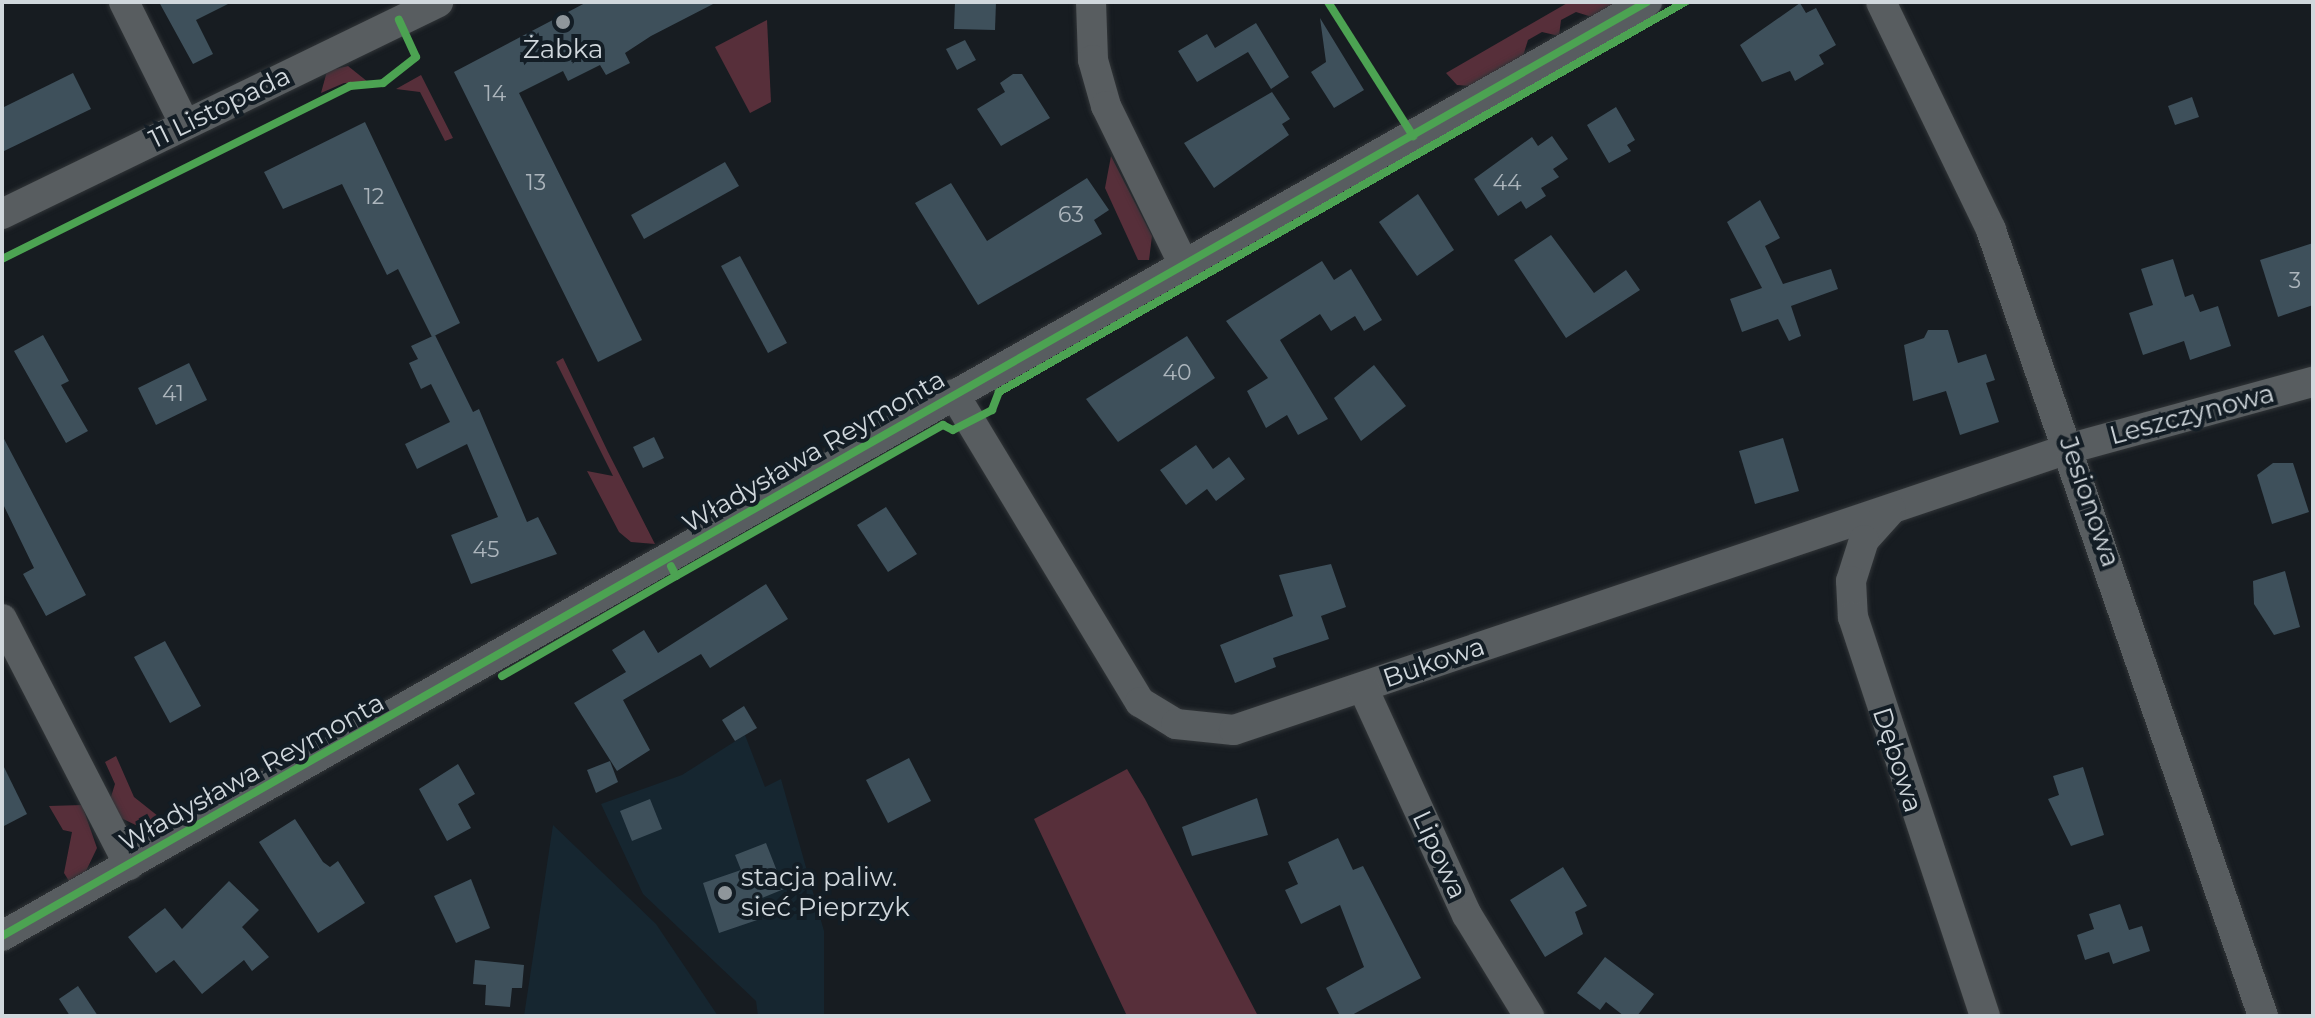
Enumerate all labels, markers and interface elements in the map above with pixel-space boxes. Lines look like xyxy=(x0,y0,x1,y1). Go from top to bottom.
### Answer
marker: Żabka xyxy=(554,13,572,31)
place label: Żabka xyxy=(523,34,603,66)
street label: 11 Listopada xyxy=(144,60,296,156)
house number: 14 xyxy=(484,81,506,107)
house number: 13 xyxy=(526,170,546,196)
house number: 44 xyxy=(1492,170,1522,196)
house number: 12 xyxy=(364,184,384,210)
house number: 63 xyxy=(1058,202,1084,228)
house number: 3 xyxy=(2289,268,2301,294)
house number: 40 xyxy=(1162,360,1192,386)
street label: Władysława Reymonta xyxy=(677,364,951,540)
street label: Leszczynowa xyxy=(2106,378,2278,452)
house number: 41 xyxy=(162,381,184,407)
street label: Jesionowa xyxy=(2052,433,2126,571)
house number: 45 xyxy=(473,537,499,563)
street label: Bukowa xyxy=(1379,631,1489,695)
street label: Władysława Reymonta xyxy=(114,687,390,859)
street label: Dębowa xyxy=(1865,704,1929,816)
street label: Lipowa xyxy=(1405,806,1473,904)
place label: stacja paliw. sieć Pieprzyk xyxy=(741,862,910,924)
marker: stacja paliw. sieć Pieprzyk xyxy=(716,884,734,902)

